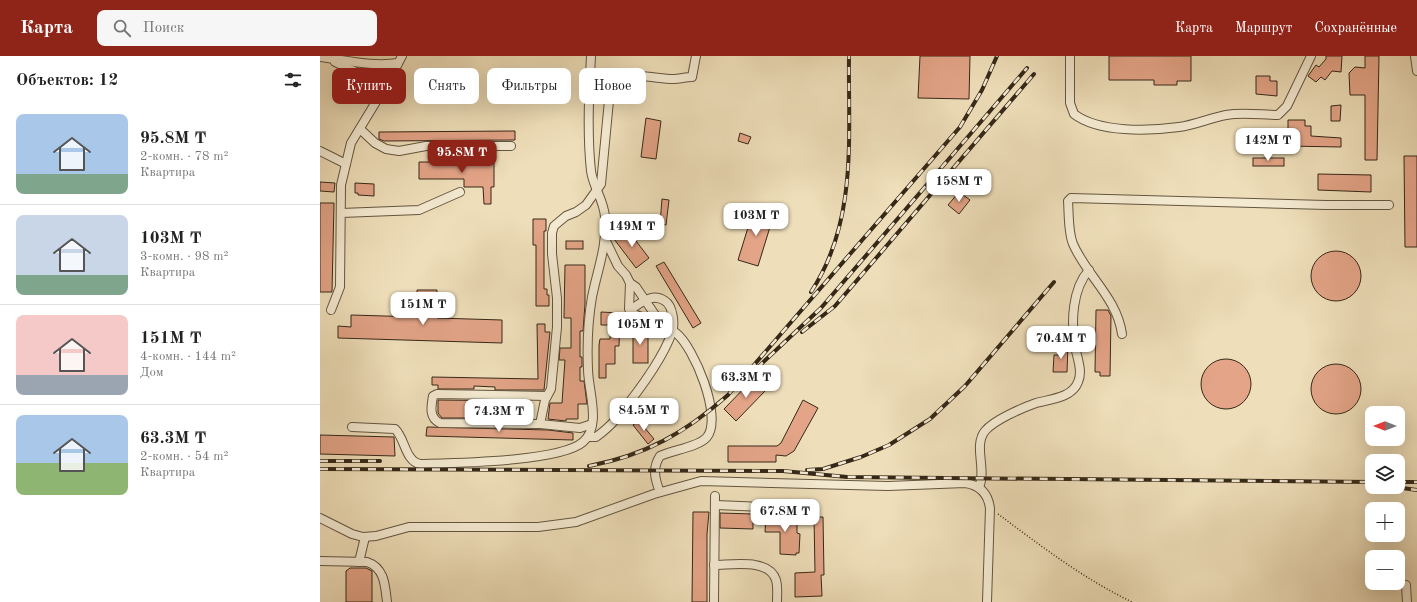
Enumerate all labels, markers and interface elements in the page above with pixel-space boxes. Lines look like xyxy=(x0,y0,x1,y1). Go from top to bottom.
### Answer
search box xyxy=(97,10,377,46)
icon: search xyxy=(111,17,133,39)
text: Карта xyxy=(20,19,73,38)
text: Поиск xyxy=(143,21,184,36)
text: Карта xyxy=(1175,21,1213,35)
text: Маршрут xyxy=(1235,21,1292,35)
text: Сохранённые xyxy=(1314,21,1397,35)
chip: Купить xyxy=(332,68,406,104)
chip: Снять xyxy=(414,68,479,104)
chip: Фильтры xyxy=(487,68,571,104)
chip: Новое xyxy=(579,68,646,104)
icon: filters xyxy=(282,69,304,91)
text: Объектов: 12 xyxy=(16,72,118,89)
pin: 142M ₸ xyxy=(1235,128,1301,162)
icon: home xyxy=(48,130,96,178)
text: 95.8M ₸ xyxy=(140,130,206,147)
text: 142M ₸ xyxy=(1244,134,1292,147)
pin: 95.8M ₸ xyxy=(425,140,499,174)
text: 95.8M ₸ xyxy=(437,146,487,159)
text: 2-комн. · 78 m² xyxy=(140,150,228,163)
text: Квартира xyxy=(140,166,195,179)
pin: 158M ₸ xyxy=(926,169,992,203)
text: 158M ₸ xyxy=(935,175,983,188)
pin: 103M ₸ xyxy=(723,203,789,237)
text: 103M ₸ xyxy=(732,209,780,222)
pin: 149M ₸ xyxy=(599,214,665,248)
text: 149M ₸ xyxy=(608,220,656,233)
text: 103M ₸ xyxy=(140,230,202,247)
icon: home xyxy=(48,231,96,279)
text: 3-комн. · 98 m² xyxy=(140,250,228,263)
text: Квартира xyxy=(140,266,195,279)
pin: 151M ₸ xyxy=(390,292,456,326)
text: 151M ₸ xyxy=(399,298,447,311)
pin: 105M ₸ xyxy=(607,312,673,346)
text: 105M ₸ xyxy=(616,318,664,331)
pin: 70.4M ₸ xyxy=(1024,326,1098,360)
text: 151M ₸ xyxy=(140,330,202,347)
icon: home xyxy=(48,331,96,379)
text: 70.4M ₸ xyxy=(1036,332,1086,345)
text: 4-комн. · 144 m² xyxy=(140,350,236,363)
pin: 63.3M ₸ xyxy=(709,365,783,399)
text: Дом xyxy=(140,366,164,379)
text: 63.3M ₸ xyxy=(721,371,771,384)
pin: 84.5M ₸ xyxy=(607,398,681,432)
pin: 74.3M ₸ xyxy=(462,399,536,433)
text: 84.5M ₸ xyxy=(619,404,669,417)
text: 74.3M ₸ xyxy=(474,405,524,418)
north arrow xyxy=(1365,406,1405,446)
map controls xyxy=(1365,406,1405,590)
text: 63.3M ₸ xyxy=(140,430,206,447)
icon: home xyxy=(48,431,96,479)
text: 2-комн. · 54 m² xyxy=(140,450,228,463)
button: layers xyxy=(1365,454,1405,494)
text: Квартира xyxy=(140,466,195,479)
pin: 67.8M ₸ xyxy=(748,499,822,533)
button: + xyxy=(1365,502,1405,542)
text: 67.8M ₸ xyxy=(760,505,810,518)
button: − xyxy=(1365,550,1405,590)

